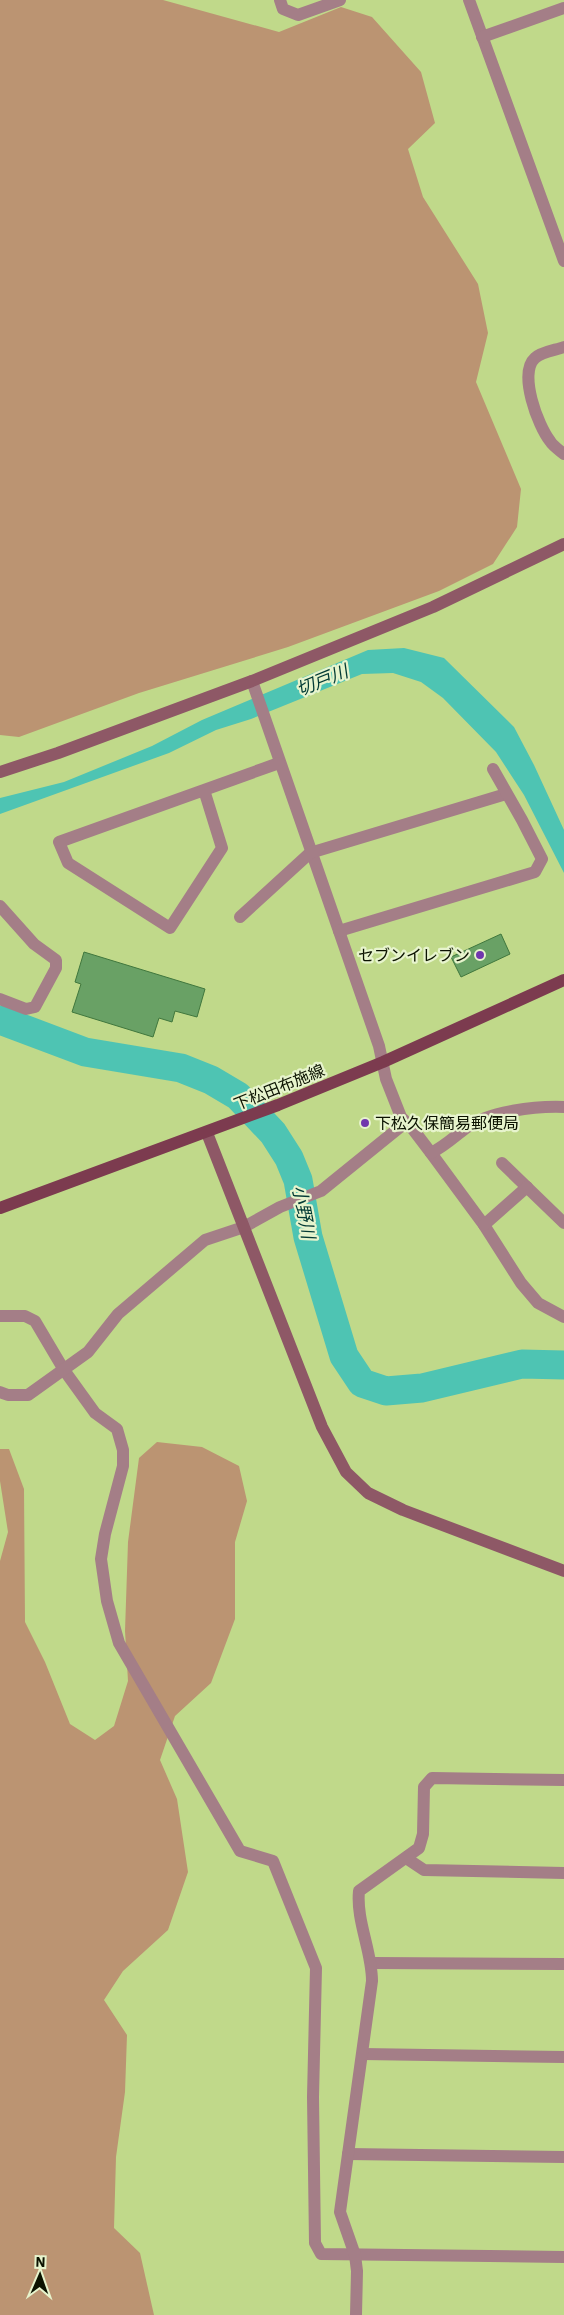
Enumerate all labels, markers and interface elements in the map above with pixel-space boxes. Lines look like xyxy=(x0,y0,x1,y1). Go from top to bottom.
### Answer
water label: 切戸川 xyxy=(293,658,353,701)
place label: セブンイレブン xyxy=(358,945,470,965)
marker: セブンイレブン xyxy=(474,949,486,961)
street label: 下松田布施線 xyxy=(231,1060,327,1114)
place label: 下松久保簡易郵便局 xyxy=(375,1113,519,1133)
marker: 下松久保簡易郵便局 xyxy=(359,1117,371,1129)
water label: 小野川 xyxy=(288,1183,321,1243)
north arrow xyxy=(15,2250,65,2300)
text: N xyxy=(35,2253,46,2271)

